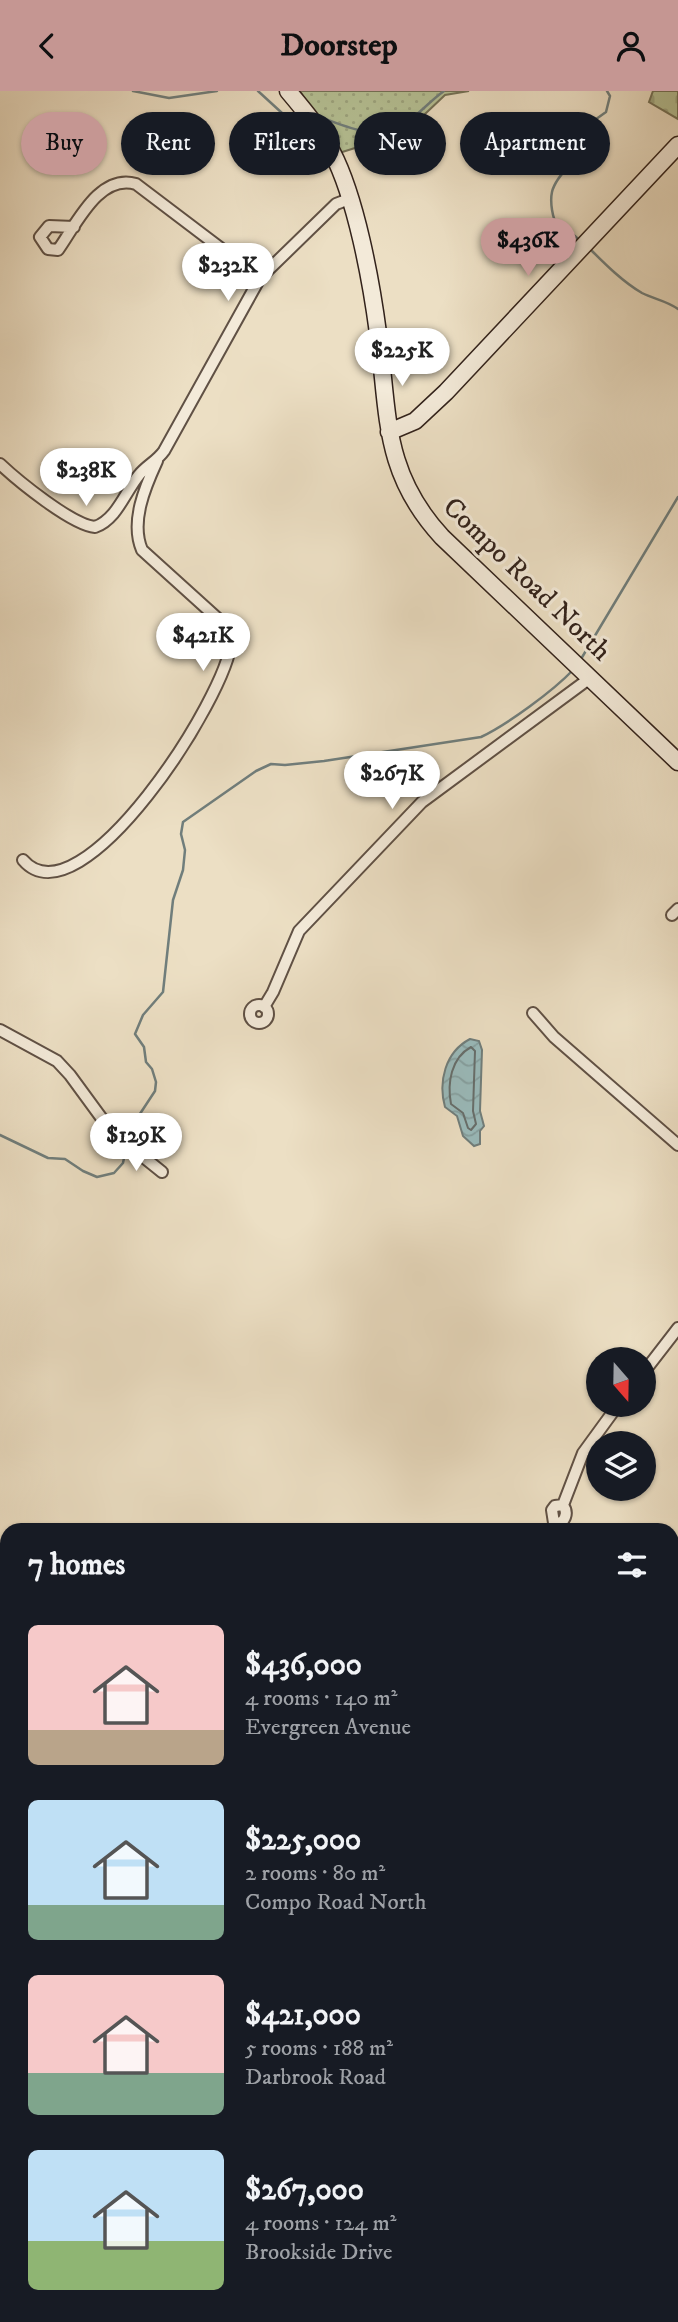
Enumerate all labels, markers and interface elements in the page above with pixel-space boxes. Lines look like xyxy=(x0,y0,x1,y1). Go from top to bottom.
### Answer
text: Doorstep xyxy=(280,26,398,66)
icon: back xyxy=(28,27,66,65)
icon: person xyxy=(612,27,650,65)
chip: Buy xyxy=(21,112,107,175)
chip: Rent xyxy=(121,112,215,175)
chip: Filters xyxy=(229,112,340,175)
chip: New xyxy=(354,112,446,175)
chip: Apartment xyxy=(460,112,610,175)
pin: $436K xyxy=(479,219,577,278)
text: $436K xyxy=(497,226,559,255)
pin: $232K xyxy=(179,243,277,303)
text: $232K xyxy=(198,251,258,280)
pin: $225K xyxy=(353,329,451,388)
text: $225K xyxy=(371,336,433,365)
pin: $238K xyxy=(37,449,135,508)
text: $238K xyxy=(56,456,116,485)
street label: Compo Road North xyxy=(435,490,619,669)
pin: $421K xyxy=(154,613,252,673)
text: $421K xyxy=(172,621,234,650)
pin: $267K xyxy=(343,751,441,811)
text: $267K xyxy=(360,759,424,788)
pin: $129K xyxy=(87,1114,185,1173)
text: $129K xyxy=(106,1121,166,1150)
north arrow xyxy=(586,1347,656,1417)
map controls xyxy=(586,1347,656,1501)
button: layers xyxy=(586,1431,656,1501)
icon: filters xyxy=(613,1546,651,1584)
text: 7 homes xyxy=(28,1547,125,1584)
text: $436,000 xyxy=(245,1647,362,1684)
icon: home xyxy=(84,1653,168,1737)
text: 4 rooms · 140 m² xyxy=(245,1684,398,1713)
text: Evergreen Avenue xyxy=(245,1713,411,1742)
text: $225,000 xyxy=(245,1822,361,1859)
icon: home xyxy=(84,1828,168,1912)
text: 2 rooms · 80 m² xyxy=(245,1859,385,1888)
text: Compo Road North xyxy=(245,1888,426,1917)
text: $421,000 xyxy=(245,1997,361,2034)
icon: home xyxy=(84,2003,168,2087)
text: 5 rooms · 188 m² xyxy=(245,2034,393,2063)
text: Darbrook Road xyxy=(245,2063,386,2092)
text: $267,000 xyxy=(245,2172,364,2209)
icon: home xyxy=(84,2178,168,2262)
text: 4 rooms · 124 m² xyxy=(245,2209,396,2238)
text: Brookside Drive xyxy=(245,2238,392,2267)

